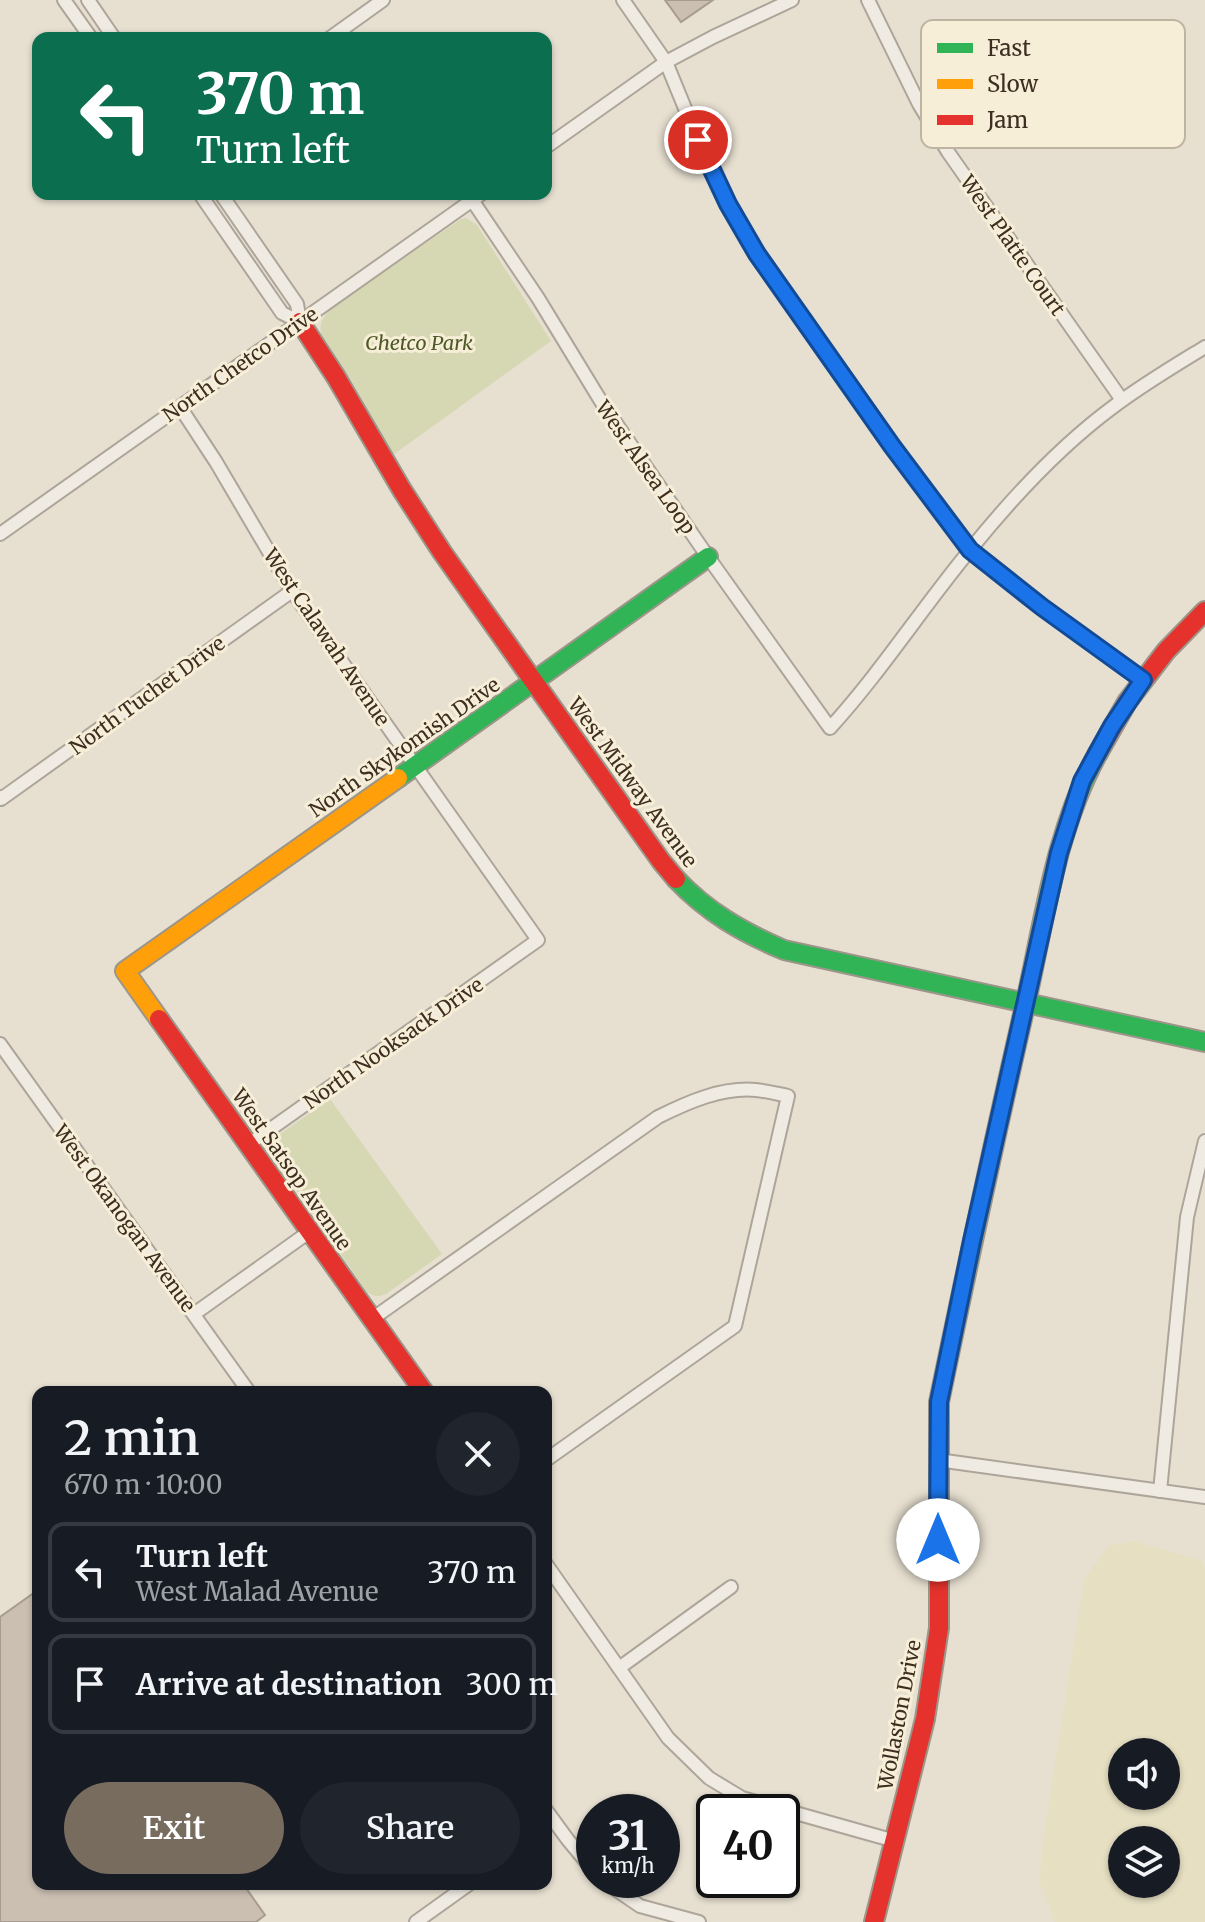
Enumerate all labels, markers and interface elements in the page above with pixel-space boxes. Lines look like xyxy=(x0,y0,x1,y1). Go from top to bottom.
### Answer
legend xyxy=(921,20,1185,148)
text: Fast xyxy=(987,34,1031,62)
text: 370 m xyxy=(196,59,364,129)
icon: left xyxy=(64,64,168,168)
text: Slow xyxy=(987,70,1038,98)
pin xyxy=(664,106,732,174)
text: Jam xyxy=(986,106,1028,134)
icon: arrive xyxy=(676,118,720,162)
text: Turn left xyxy=(196,128,350,173)
street label: West Platte Court xyxy=(955,169,1071,320)
street label: North Chetco Drive xyxy=(158,301,322,427)
park label: Chetco Park xyxy=(365,330,473,355)
street label: West Alsea Loop xyxy=(590,395,701,539)
street label: West Calawah Avenue xyxy=(258,543,396,730)
street label: North Tuchet Drive xyxy=(64,630,230,760)
street label: North Skykomish Drive xyxy=(304,672,504,822)
street label: West Midway Avenue xyxy=(562,691,703,872)
street label: North Nooksack Drive xyxy=(298,972,488,1114)
street label: West Satsop Avenue xyxy=(226,1083,357,1255)
street label: West Okanogan Avenue xyxy=(48,1119,201,1317)
text: 2 min xyxy=(64,1408,200,1468)
button: close xyxy=(436,1412,520,1496)
text: 670 m · 10:00 xyxy=(64,1468,222,1501)
position arrow xyxy=(896,1498,980,1582)
text: Turn left xyxy=(136,1537,268,1575)
icon: left xyxy=(68,1550,112,1594)
text: 370 m xyxy=(427,1553,516,1591)
text: West Malad Avenue xyxy=(136,1575,379,1608)
street label: Wollaston Drive xyxy=(872,1638,926,1793)
icon: arrive xyxy=(68,1662,112,1706)
text: Arrive at destination xyxy=(136,1665,442,1703)
text: 300 m xyxy=(466,1665,558,1703)
map controls xyxy=(1108,1738,1180,1898)
button: sound xyxy=(1108,1738,1180,1810)
button: Exit xyxy=(64,1782,284,1874)
button: Share xyxy=(300,1782,520,1874)
speed limit sign: 40 xyxy=(696,1794,800,1898)
text: 31 xyxy=(608,1811,648,1861)
button: layers xyxy=(1108,1826,1180,1898)
text: km/h xyxy=(602,1853,654,1878)

